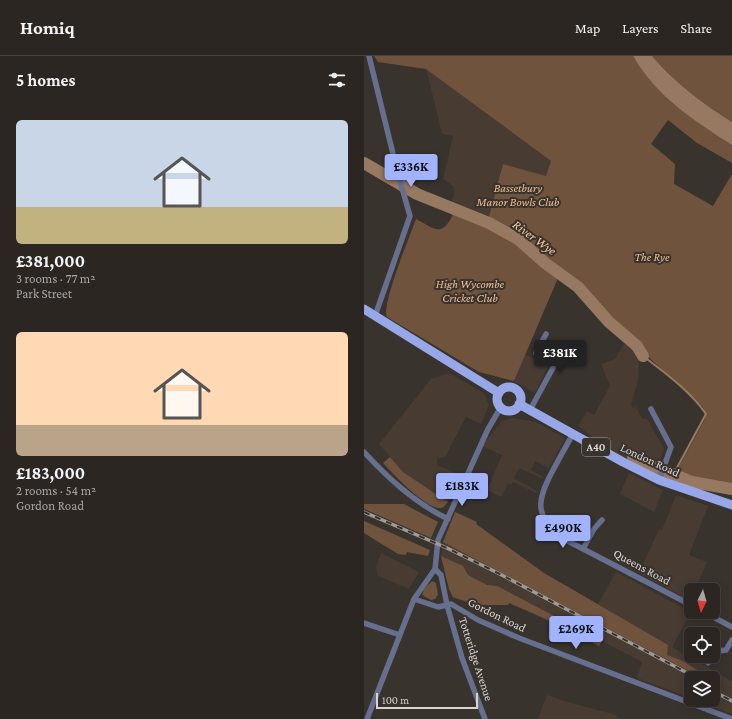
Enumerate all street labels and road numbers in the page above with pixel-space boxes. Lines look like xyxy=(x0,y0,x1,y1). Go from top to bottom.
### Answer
road number: A40 xyxy=(582,438,610,456)
street label: London Road xyxy=(618,440,682,480)
street label: Queens Road xyxy=(611,546,674,588)
street label: Gordon Road xyxy=(466,595,529,635)
street label: Totteridge Avenue xyxy=(456,615,496,703)

